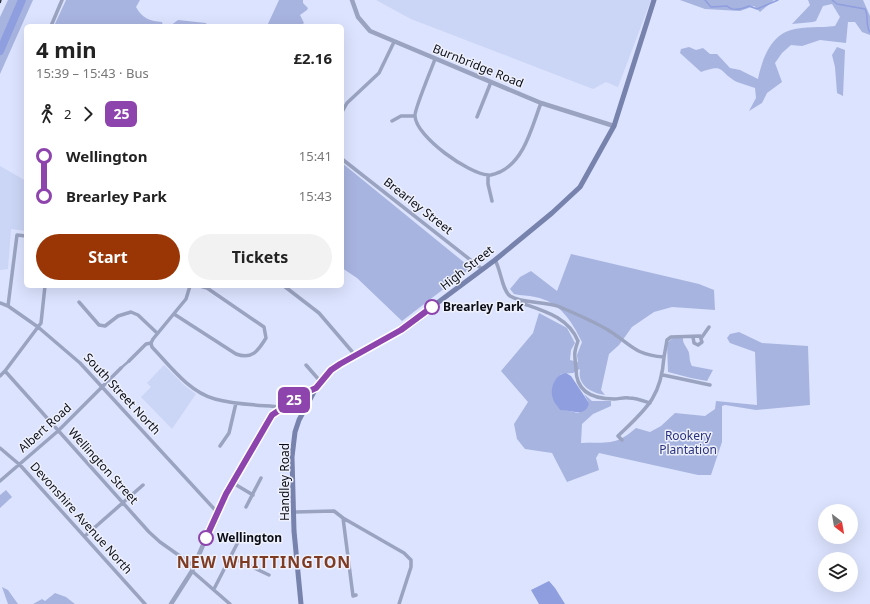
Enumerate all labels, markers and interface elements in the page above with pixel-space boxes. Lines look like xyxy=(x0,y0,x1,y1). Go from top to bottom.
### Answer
text: 4 min xyxy=(36,34,97,64)
street label: Burnbridge Road xyxy=(430,40,526,91)
text: £2.16 xyxy=(293,48,332,68)
text: 15:39 – 15:43 · Bus xyxy=(36,64,149,82)
icon: walk xyxy=(36,103,58,125)
icon: forward xyxy=(77,103,99,125)
text: 25 xyxy=(113,104,129,123)
text: 2 xyxy=(64,105,71,123)
text: Wellington xyxy=(66,146,147,166)
text: 15:41 xyxy=(299,147,332,165)
street label: Brearley Street xyxy=(380,173,457,238)
text: Brearley Park xyxy=(66,186,167,206)
text: 15:43 xyxy=(299,187,332,205)
button: Start xyxy=(36,234,180,280)
button: Tickets xyxy=(188,234,332,280)
street label: High Street xyxy=(436,241,497,294)
place label: Brearley Park xyxy=(443,298,524,315)
marker: Brearley Park xyxy=(424,299,440,315)
street label: South Street North xyxy=(80,349,165,438)
line badge: 25 xyxy=(276,387,312,413)
text: 25 xyxy=(286,390,302,409)
street label: Albert Road xyxy=(14,399,75,456)
street label: Wellington Street xyxy=(64,424,143,508)
park label: Rookery Plantation xyxy=(659,427,717,458)
street label: Handley Road xyxy=(276,443,293,521)
street label: Devonshire Avenue North xyxy=(26,458,136,577)
north arrow xyxy=(818,504,858,544)
map controls xyxy=(818,504,858,592)
place label: Wellington xyxy=(217,529,282,546)
marker: Wellington xyxy=(198,530,214,546)
district label: NEW WHITTINGTON xyxy=(177,551,351,573)
button: layers xyxy=(818,552,858,592)

